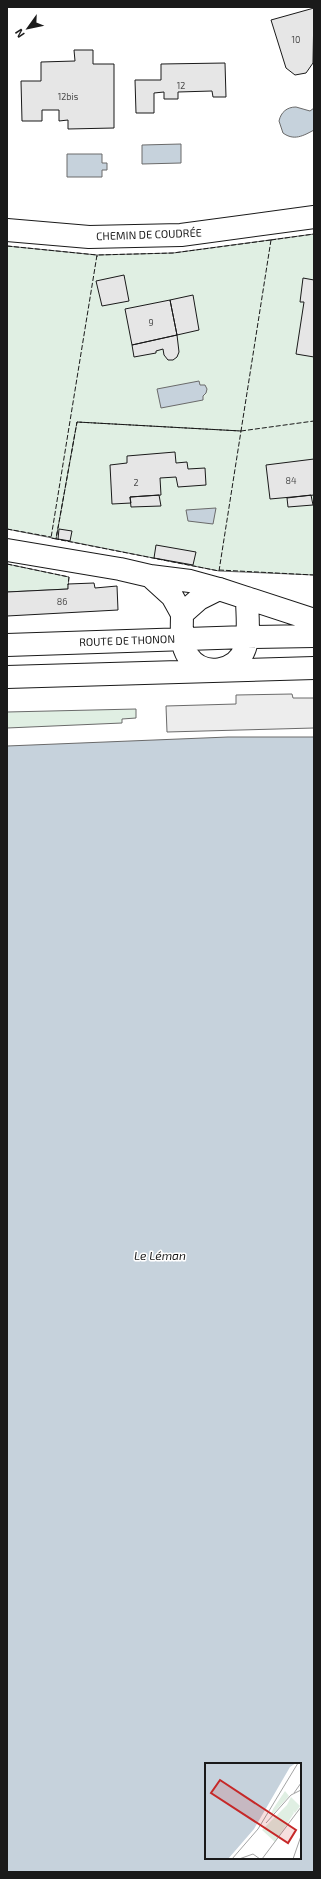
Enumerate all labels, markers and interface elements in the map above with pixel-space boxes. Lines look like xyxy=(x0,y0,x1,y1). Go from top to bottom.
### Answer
north arrow xyxy=(8,8,48,48)
text: N xyxy=(12,27,27,41)
house number: 10 xyxy=(291,34,301,45)
house number: 12 xyxy=(177,80,185,91)
house number: 12bis xyxy=(58,91,79,102)
street label: CHEMIN DE COUDRÉE xyxy=(96,226,202,242)
house number: 9 xyxy=(148,317,154,328)
house number: 84 xyxy=(286,475,297,486)
house number: 2 xyxy=(133,477,139,488)
house number: 86 xyxy=(57,596,67,607)
street label: ROUTE DE THONON xyxy=(79,632,175,648)
water label: Le Léman xyxy=(134,1248,186,1262)
inset map xyxy=(205,1763,301,1859)

